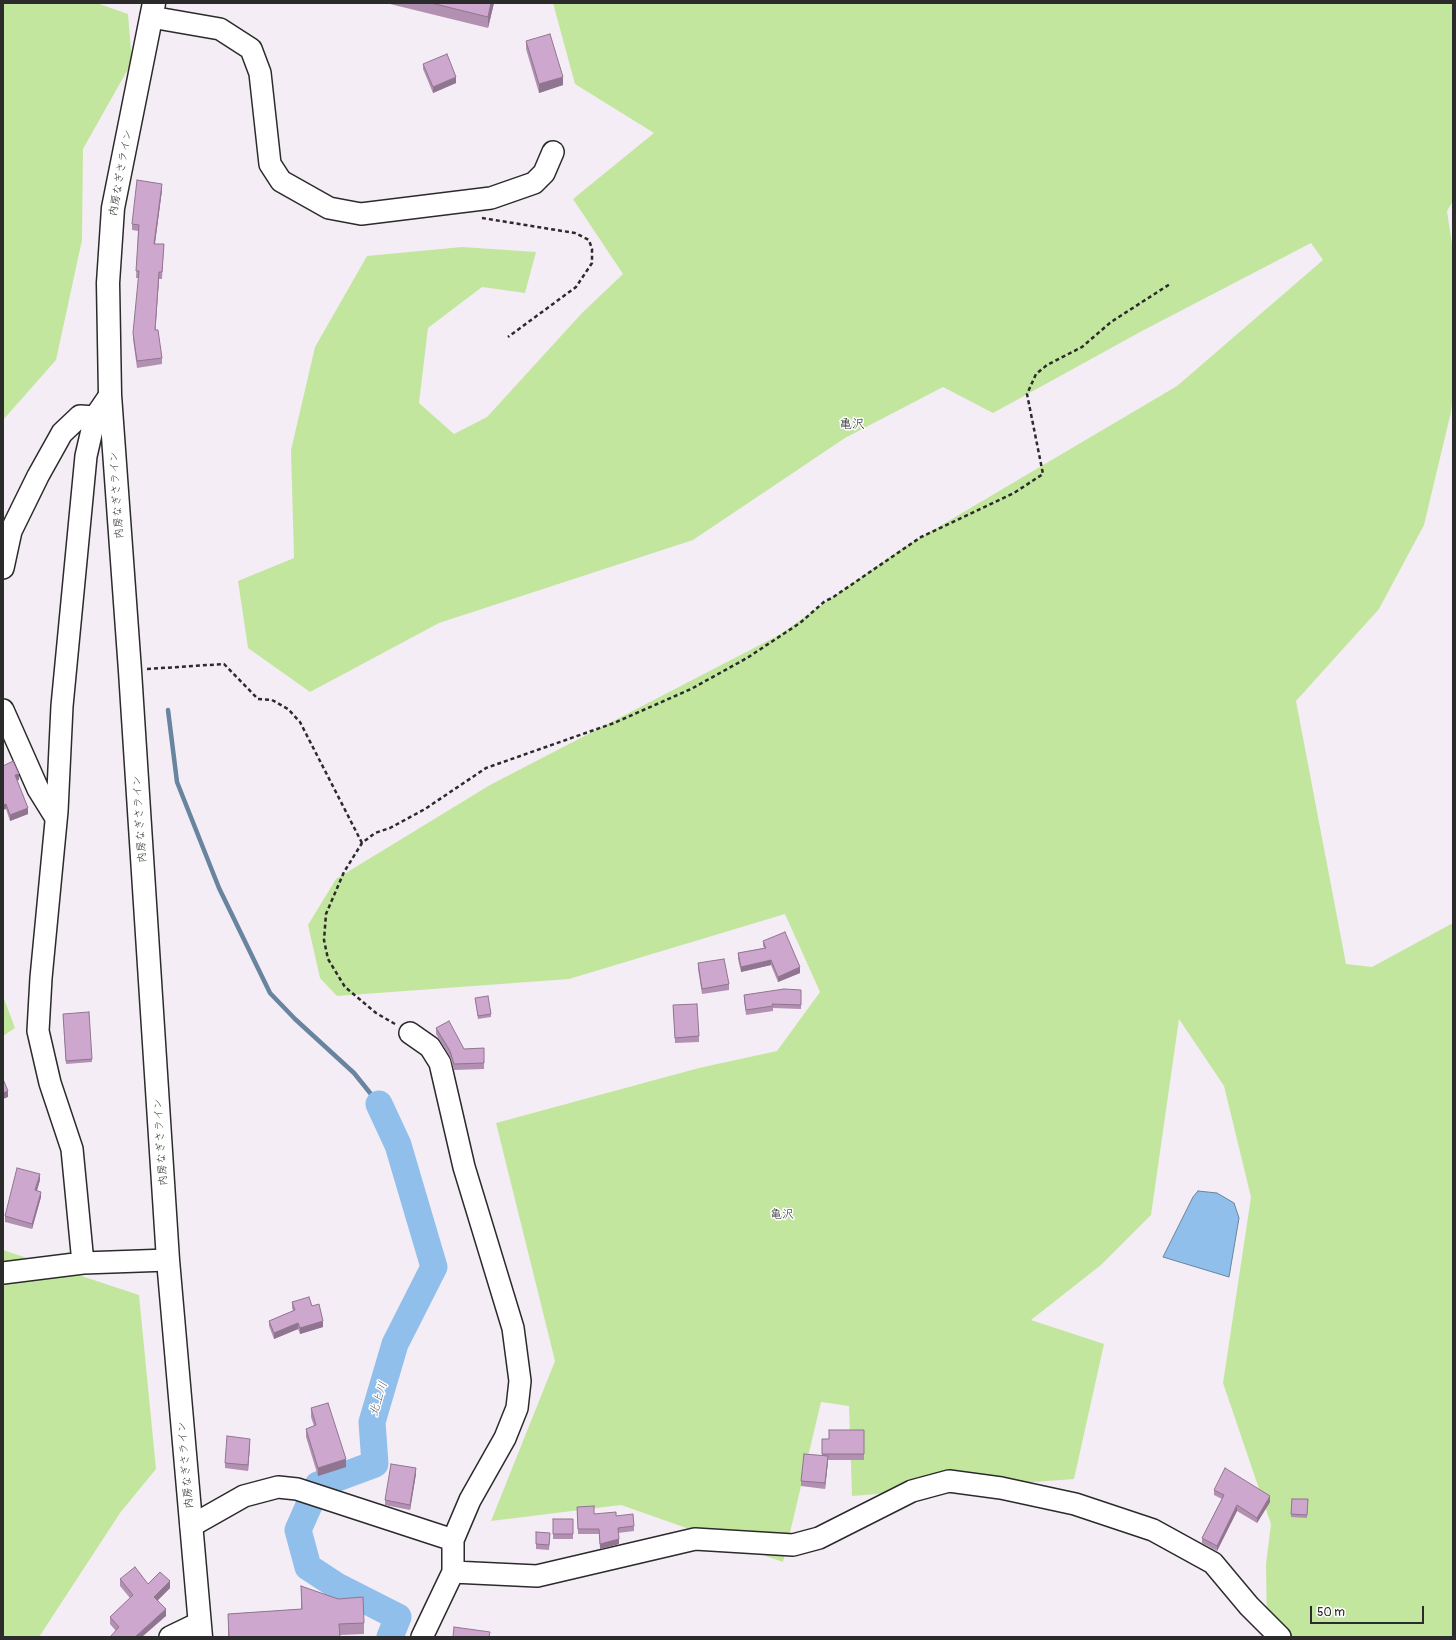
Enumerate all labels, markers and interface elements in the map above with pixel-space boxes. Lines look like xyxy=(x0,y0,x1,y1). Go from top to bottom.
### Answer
street label: 内房なぎさライン xyxy=(107,129,135,217)
district label: 亀沢 xyxy=(839,417,865,433)
street label: 内房なぎさライン xyxy=(107,451,127,539)
street label: 内房なぎさライン xyxy=(130,775,150,863)
street label: 内房なぎさライン xyxy=(151,1098,171,1186)
district label: 亀沢 xyxy=(770,1208,794,1222)
water label: 北上川 xyxy=(367,1380,391,1418)
street label: 内房なぎさライン xyxy=(176,1421,196,1509)
scale bar xyxy=(1312,1598,1426,1624)
text: 50 m xyxy=(1317,1605,1345,1620)

